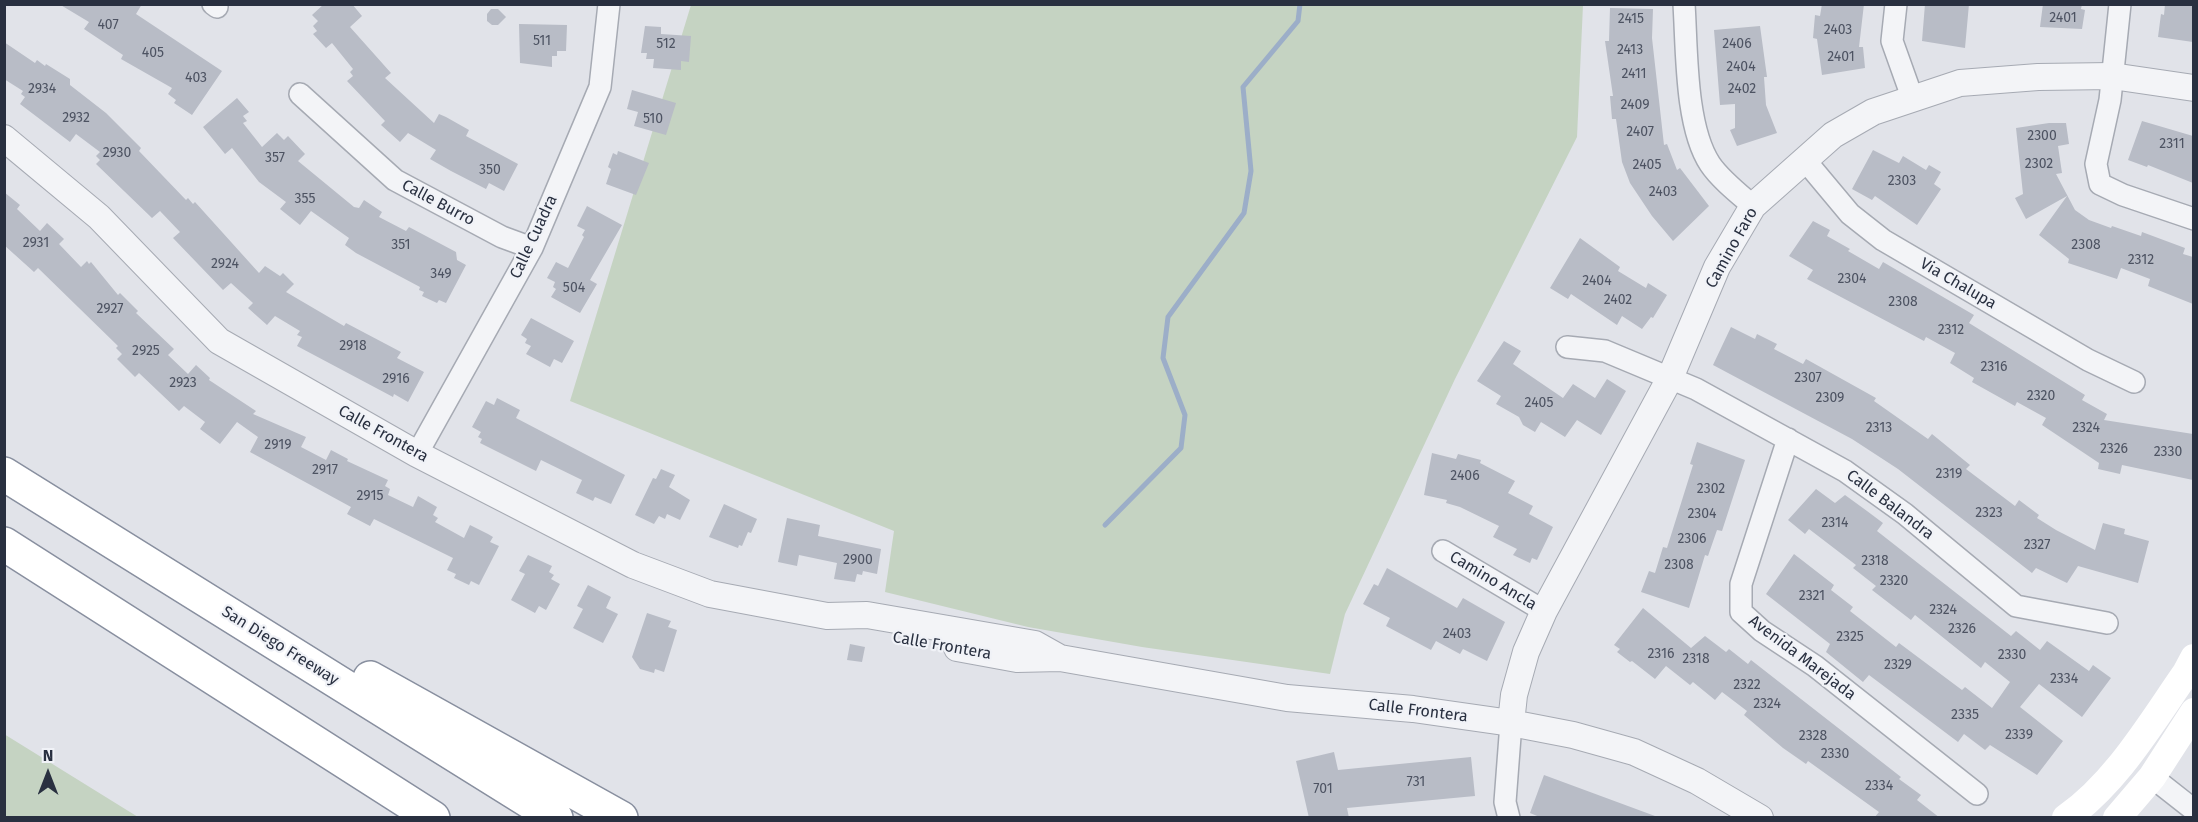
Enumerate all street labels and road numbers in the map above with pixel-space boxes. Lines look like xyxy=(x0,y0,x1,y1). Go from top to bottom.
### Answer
street label: Calle Burro xyxy=(398,176,478,230)
street label: Calle Cuadra xyxy=(506,192,562,282)
street label: Camino Faro xyxy=(1702,204,1762,292)
street label: Via Chalupa xyxy=(1916,254,2000,314)
street label: Calle Frontera xyxy=(335,401,431,467)
street label: Calle Balandra xyxy=(1843,466,1937,544)
street label: Camino Ancla xyxy=(1446,547,1540,615)
street label: San Diego Freeway xyxy=(218,602,342,690)
street label: Avenida Marejada xyxy=(1745,611,1859,705)
street label: Calle Frontera xyxy=(891,628,993,664)
street label: Calle Frontera xyxy=(1367,695,1469,727)

